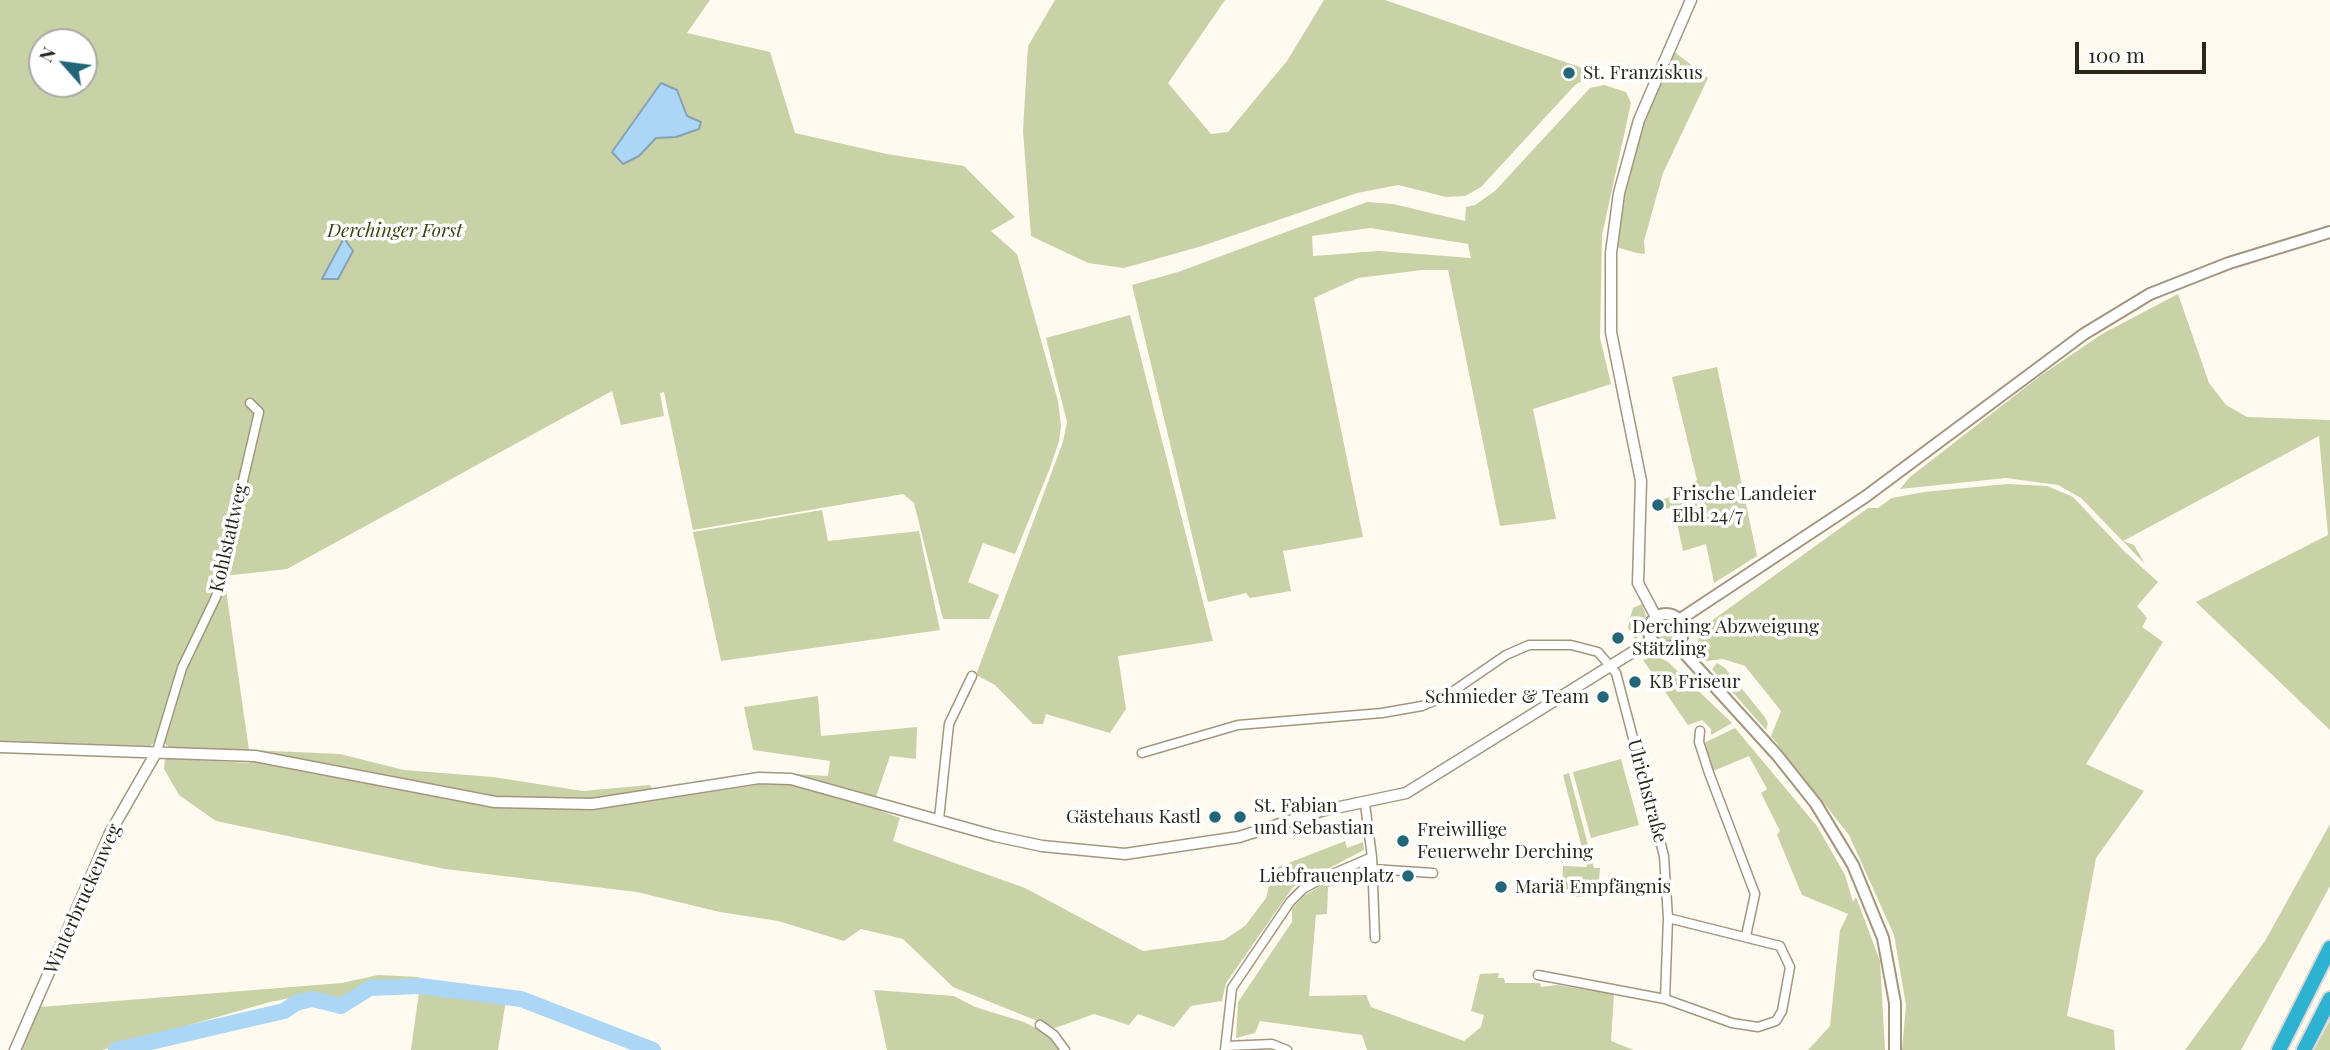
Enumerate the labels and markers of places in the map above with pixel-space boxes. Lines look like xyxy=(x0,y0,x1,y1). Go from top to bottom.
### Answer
place label: St. Franziskus xyxy=(1583,62,1703,84)
marker: St. Franziskus xyxy=(1561,65,1577,81)
place label: Frische Landeier Elbl 24/7 xyxy=(1672,483,1816,527)
marker: Frische Landeier Elbl 24/7 xyxy=(1650,497,1666,513)
place label: Derching Abzweigung Stätzling xyxy=(1632,616,1819,660)
marker: Derching Abzweigung Stätzling xyxy=(1610,630,1626,646)
place label: KB Friseur xyxy=(1649,671,1740,693)
marker: KB Friseur xyxy=(1627,674,1643,690)
place label: Schmieder & Team xyxy=(1425,686,1589,708)
marker: Schmieder & Team xyxy=(1595,689,1611,705)
place label: St. Fabian und Sebastian xyxy=(1254,795,1374,839)
place label: Gästehaus Kastl xyxy=(1066,806,1201,828)
marker: Gästehaus Kastl xyxy=(1207,809,1223,825)
marker: St. Fabian und Sebastian xyxy=(1232,809,1248,825)
place label: Freiwillige Feuerwehr Derching xyxy=(1417,819,1593,863)
marker: Freiwillige Feuerwehr Derching xyxy=(1395,833,1411,849)
place label: Liebfrauenplatz xyxy=(1259,865,1394,887)
marker: Liebfrauenplatz xyxy=(1400,868,1416,884)
place label: Mariä Empfängnis xyxy=(1515,876,1671,898)
marker: Mariä Empfängnis xyxy=(1493,879,1509,895)

